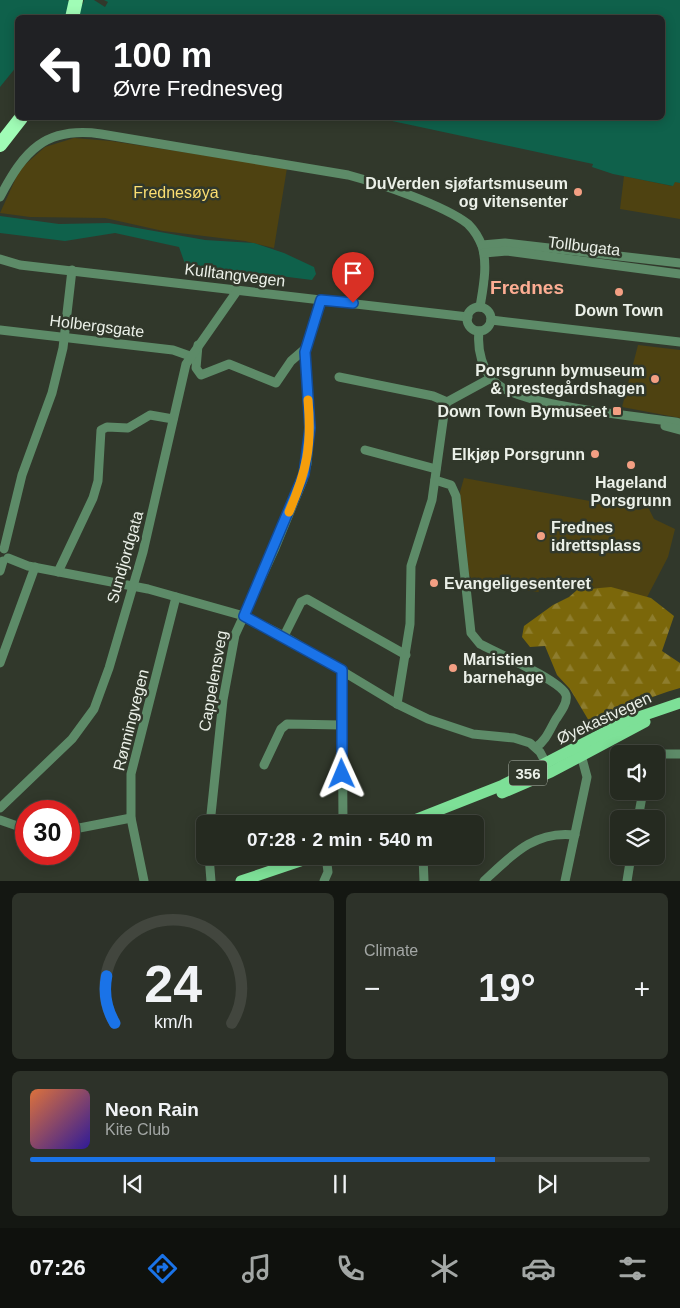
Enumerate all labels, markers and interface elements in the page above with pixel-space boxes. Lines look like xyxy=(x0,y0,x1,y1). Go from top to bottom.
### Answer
icon: left xyxy=(30,35,95,100)
text: 100 m xyxy=(113,35,212,74)
text: Øvre Frednesveg xyxy=(113,76,283,101)
place label: DuVerden sjøfartsmuseum og vitensenter xyxy=(365,175,568,210)
park label: Frednesøya xyxy=(133,184,219,201)
marker: DuVerden sjøfartsmuseum og vitensenter xyxy=(572,186,584,198)
street label: Tollbugata xyxy=(547,233,621,259)
pin xyxy=(332,252,374,303)
icon: arrive xyxy=(339,259,367,287)
street label: Kulltangvegen xyxy=(184,260,286,290)
district label: Frednes xyxy=(490,277,564,298)
marker: Down Town xyxy=(613,286,625,298)
place label: Down Town xyxy=(575,302,663,319)
street label: Holbergsgate xyxy=(49,312,145,340)
place label: Porsgrunn bymuseum & prestegårdshagen xyxy=(475,362,645,397)
marker: Porsgrunn bymuseum & prestegårdshagen xyxy=(649,373,661,385)
place label: Down Town Bymuseet xyxy=(438,403,608,420)
marker: Down Town Bymuseet xyxy=(611,405,623,417)
place label: Elkjøp Porsgrunn xyxy=(452,446,585,463)
marker: Elkjøp Porsgrunn xyxy=(589,448,601,460)
marker: Hageland Porsgrunn xyxy=(625,459,637,471)
place label: Hageland Porsgrunn xyxy=(591,474,671,509)
street label: Sundjordgata xyxy=(104,509,146,605)
place label: Frednes idrettsplass xyxy=(551,519,641,554)
marker: Frednes idrettsplass xyxy=(535,530,547,542)
place label: Evangeligesenteret xyxy=(444,575,591,592)
marker: Evangeligesenteret xyxy=(428,577,440,589)
street label: Cappelensveg xyxy=(196,629,230,733)
place label: Maristien barnehage xyxy=(463,651,544,686)
marker: Maristien barnehage xyxy=(447,662,459,674)
street label: Rønningvegen xyxy=(110,667,152,773)
street label: Øyekastvegen xyxy=(554,689,654,747)
map controls xyxy=(610,745,665,865)
button: sound xyxy=(610,745,665,800)
position arrow xyxy=(315,747,367,799)
road number: 356 xyxy=(509,760,547,786)
speed limit sign: 30 xyxy=(15,800,80,865)
button: layers xyxy=(610,810,665,865)
text: 07:28 · 2 min · 540 m xyxy=(247,829,433,850)
text: Climate xyxy=(364,942,418,959)
text: 24 xyxy=(144,955,202,1013)
text: 19° xyxy=(478,967,536,1009)
text: − xyxy=(364,973,380,1004)
text: + xyxy=(634,973,650,1004)
text: km/h xyxy=(154,1012,192,1032)
text: Neon Rain xyxy=(105,1099,199,1120)
text: Kite Club xyxy=(105,1121,170,1138)
icon: previous xyxy=(119,1170,147,1198)
icon: pause xyxy=(326,1170,354,1198)
icon: next xyxy=(533,1170,561,1198)
icon: directions xyxy=(145,1251,180,1286)
icon: music xyxy=(239,1251,274,1286)
icon: phone xyxy=(333,1251,368,1286)
icon: climate xyxy=(427,1251,462,1286)
icon: car xyxy=(521,1251,556,1286)
icon: filters xyxy=(615,1251,650,1286)
text: 07:26 xyxy=(30,1255,86,1280)

